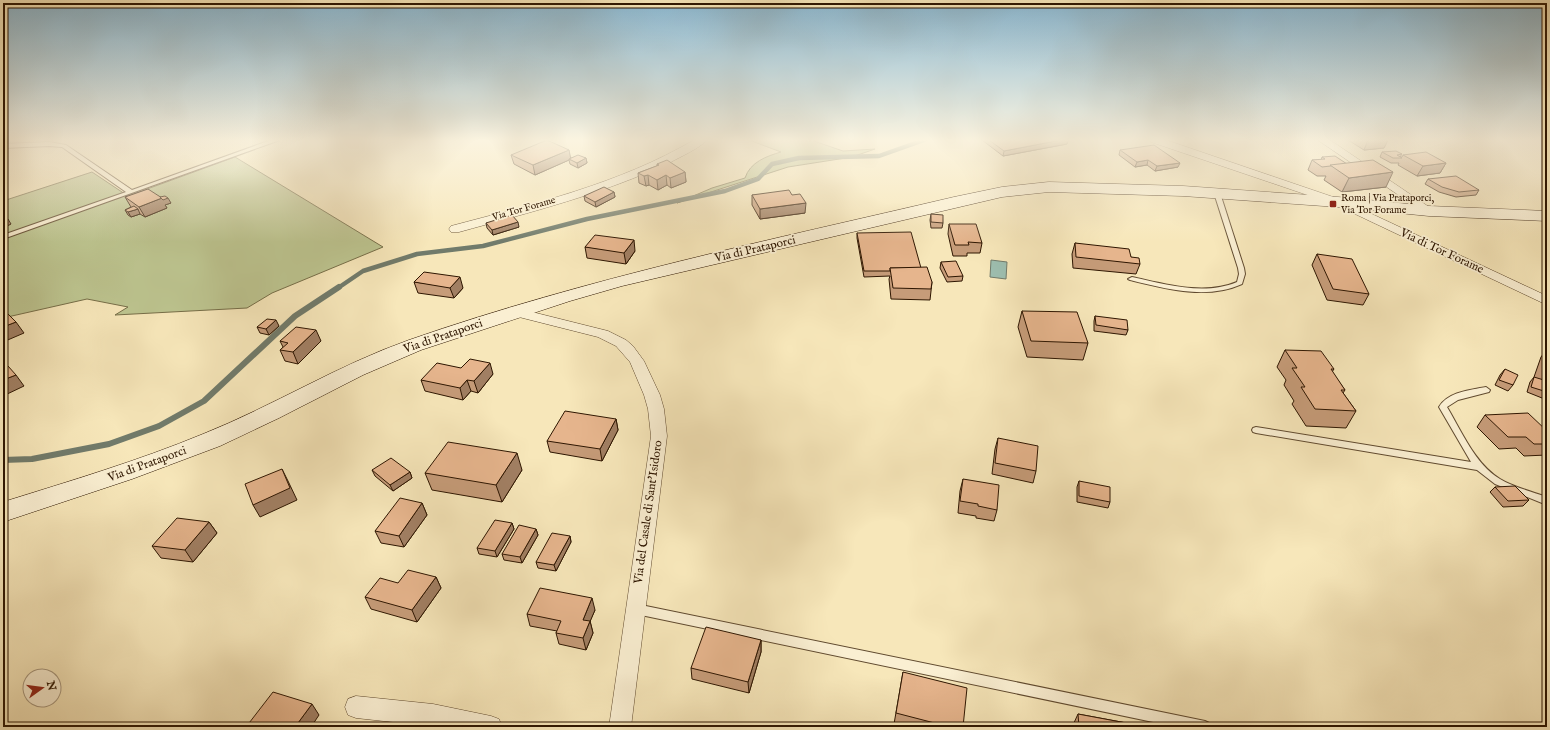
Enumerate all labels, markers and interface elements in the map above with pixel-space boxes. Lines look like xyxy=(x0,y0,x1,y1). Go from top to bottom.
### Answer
place label: Roma | Via Prataporci, Via Tor Forame xyxy=(1340,192,1434,217)
street label: Via Tor Forame xyxy=(490,194,558,225)
marker: Roma | Via Prataporci, Via Tor Forame xyxy=(1328,199,1338,209)
street label: Via di Tor Forame xyxy=(1397,225,1487,277)
street label: Via di Prataporci xyxy=(712,232,797,267)
street label: Via di Prataporci xyxy=(401,315,485,358)
street label: Via del Casale di Sant'Isidoro xyxy=(630,439,666,586)
street label: Via di Prataporci xyxy=(105,443,189,486)
north arrow xyxy=(22,668,62,708)
text: N xyxy=(43,679,59,693)

